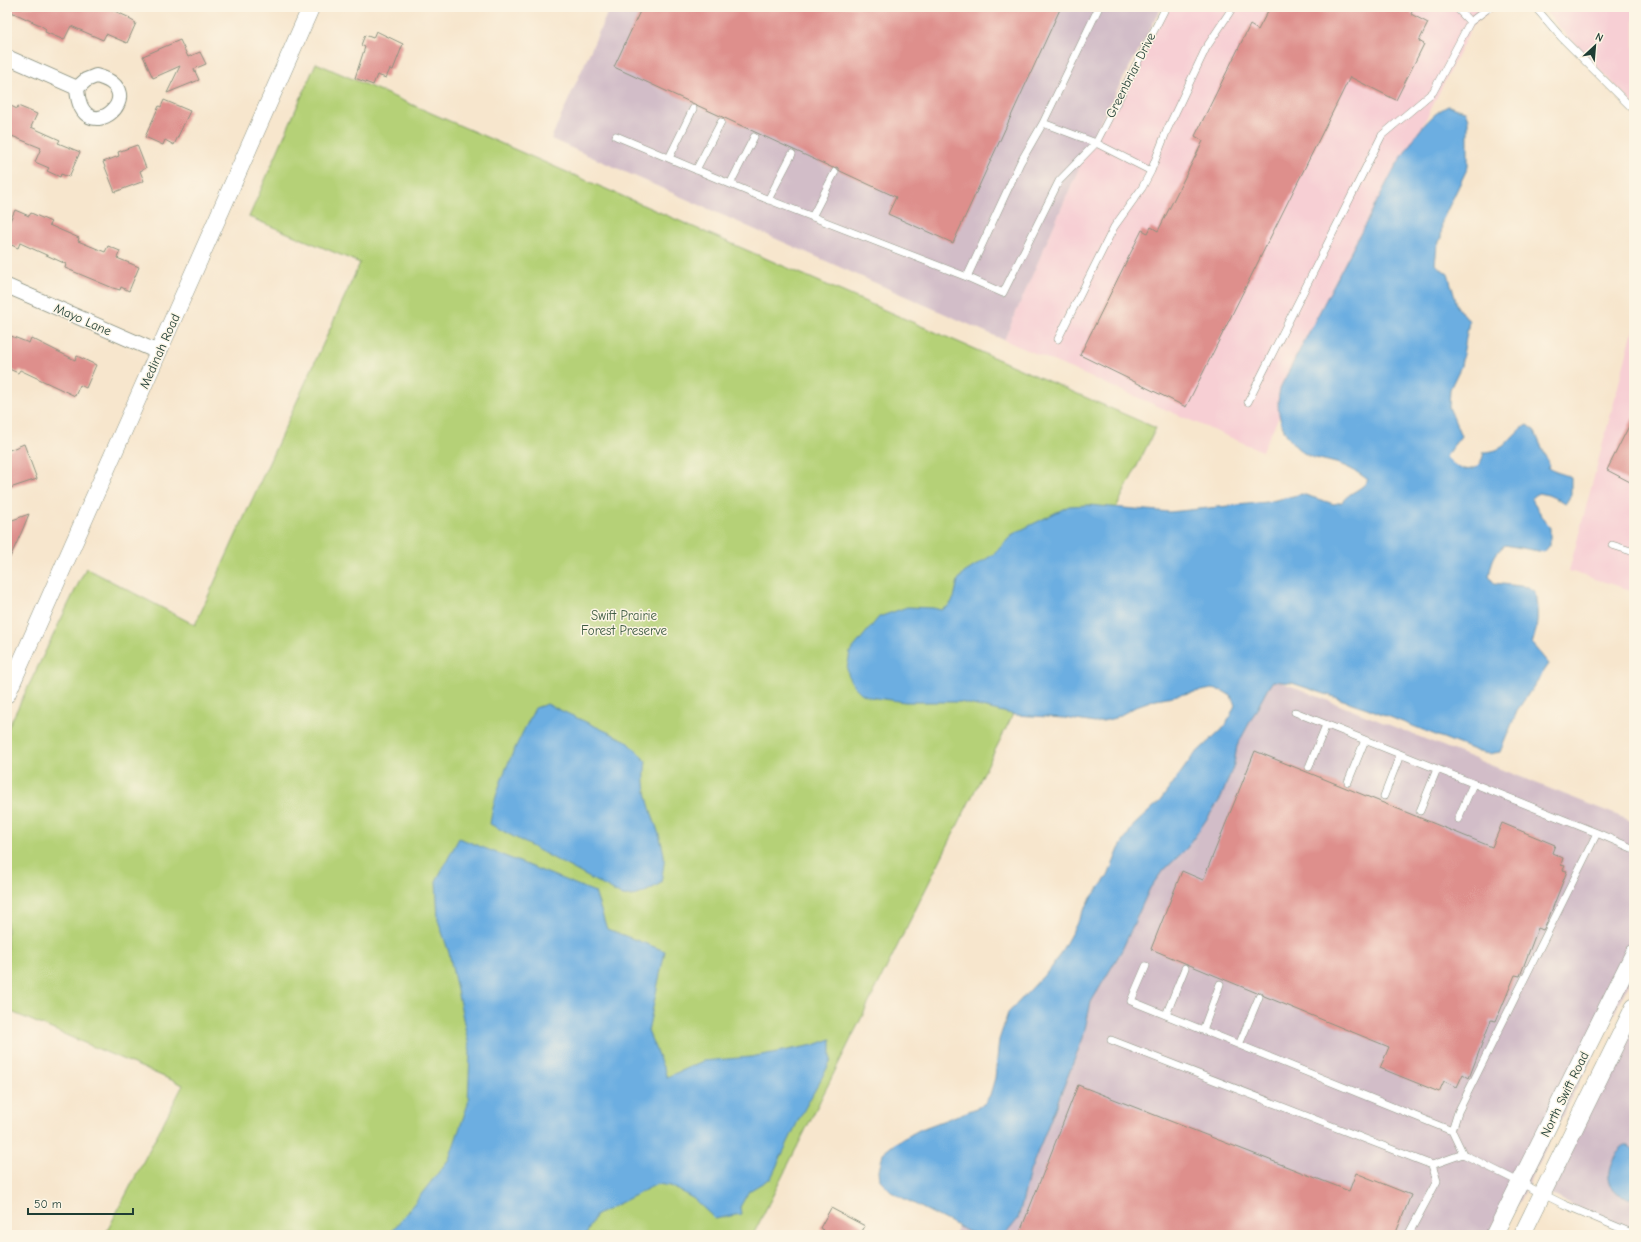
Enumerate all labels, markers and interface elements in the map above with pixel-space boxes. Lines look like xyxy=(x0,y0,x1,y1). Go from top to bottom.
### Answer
north arrow xyxy=(1575,26,1615,66)
street label: Greenbriar Drive xyxy=(1102,30,1159,120)
text: N xyxy=(1593,30,1605,45)
street label: Mayo Lane xyxy=(52,300,114,339)
street label: Medinah Road xyxy=(136,311,183,391)
park label: Swift Prairie Forest Preserve xyxy=(581,608,667,638)
street label: North Swift Road xyxy=(1537,1049,1592,1139)
scale bar xyxy=(28,1190,133,1216)
text: 50 m xyxy=(34,1197,62,1211)

